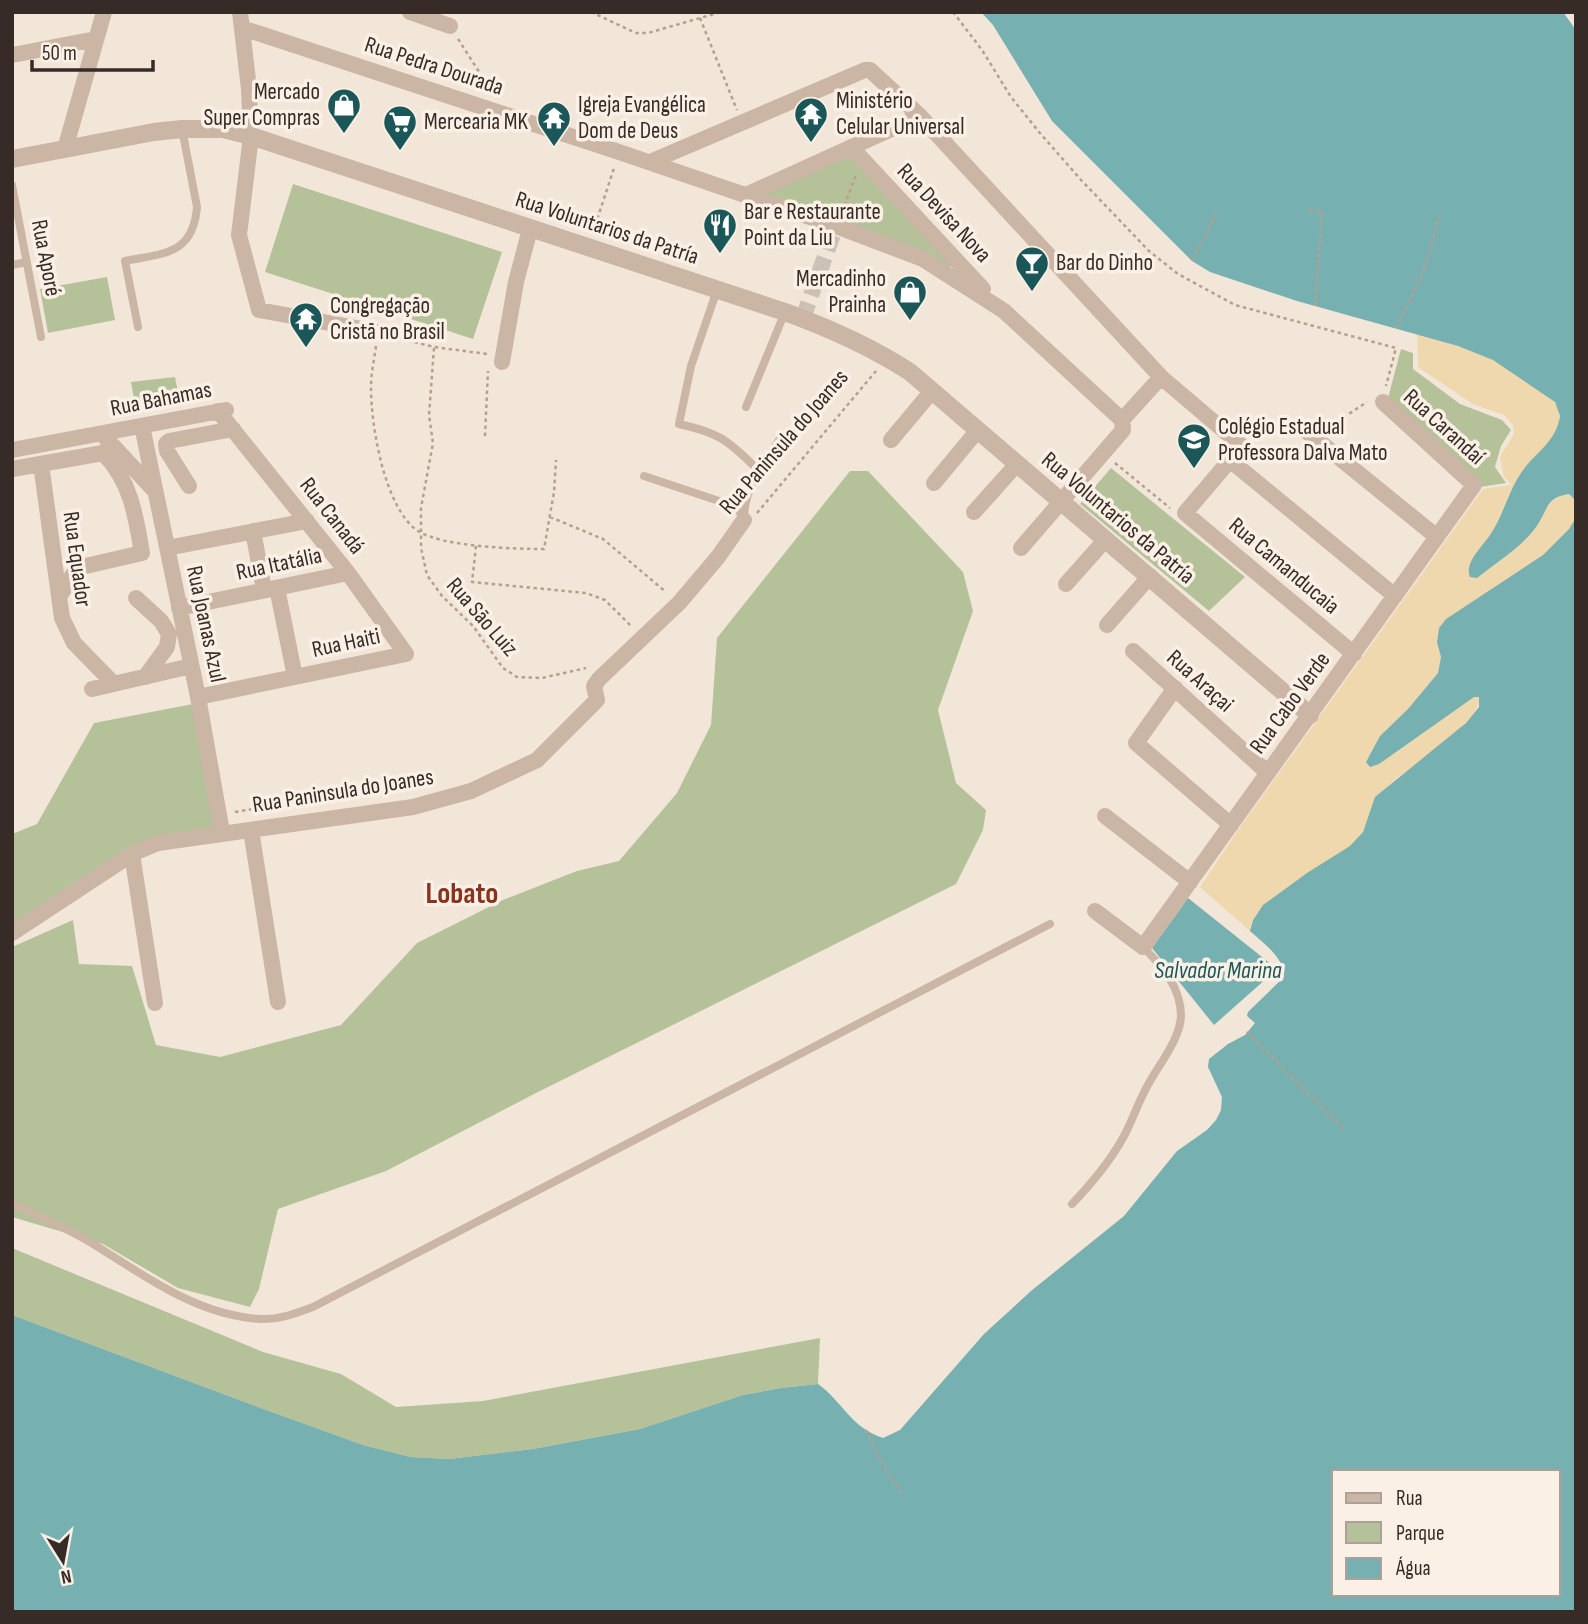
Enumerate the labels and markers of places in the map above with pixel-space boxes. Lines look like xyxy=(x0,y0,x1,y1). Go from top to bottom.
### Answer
place label: Mercado Super Compras xyxy=(203,78,320,132)
shop icon: Mercado Super Compras xyxy=(325,86,363,135)
place label: Ministério Celular Universal xyxy=(836,87,965,141)
place label: Igreja Evangélica Dom de Deus xyxy=(578,91,706,145)
temple icon: Ministério Celular Universal xyxy=(792,95,830,144)
temple icon: Igreja Evangélica Dom de Deus xyxy=(535,99,573,148)
supermarket icon: Mercearia MK xyxy=(381,103,419,152)
place label: Mercearia MK xyxy=(424,108,528,136)
place label: Bar e Restaurante Point da Liu xyxy=(744,198,881,252)
restaurant icon: Bar e Restaurante Point da Liu xyxy=(701,206,739,255)
bar icon: Bar do Dinho xyxy=(1013,244,1051,293)
place label: Bar do Dinho xyxy=(1056,249,1153,277)
place label: Mercadinho Prainha xyxy=(796,265,886,319)
shop icon: Mercadinho Prainha xyxy=(891,273,929,322)
place label: Congregação Cristã no Brasil xyxy=(330,292,445,346)
temple icon: Congregação Cristã no Brasil xyxy=(287,300,325,349)
place label: Colégio Estadual Professora Dalva Mato xyxy=(1218,413,1388,467)
school or university icon: Colégio Estadual Professora Dalva Mato xyxy=(1175,421,1213,470)

